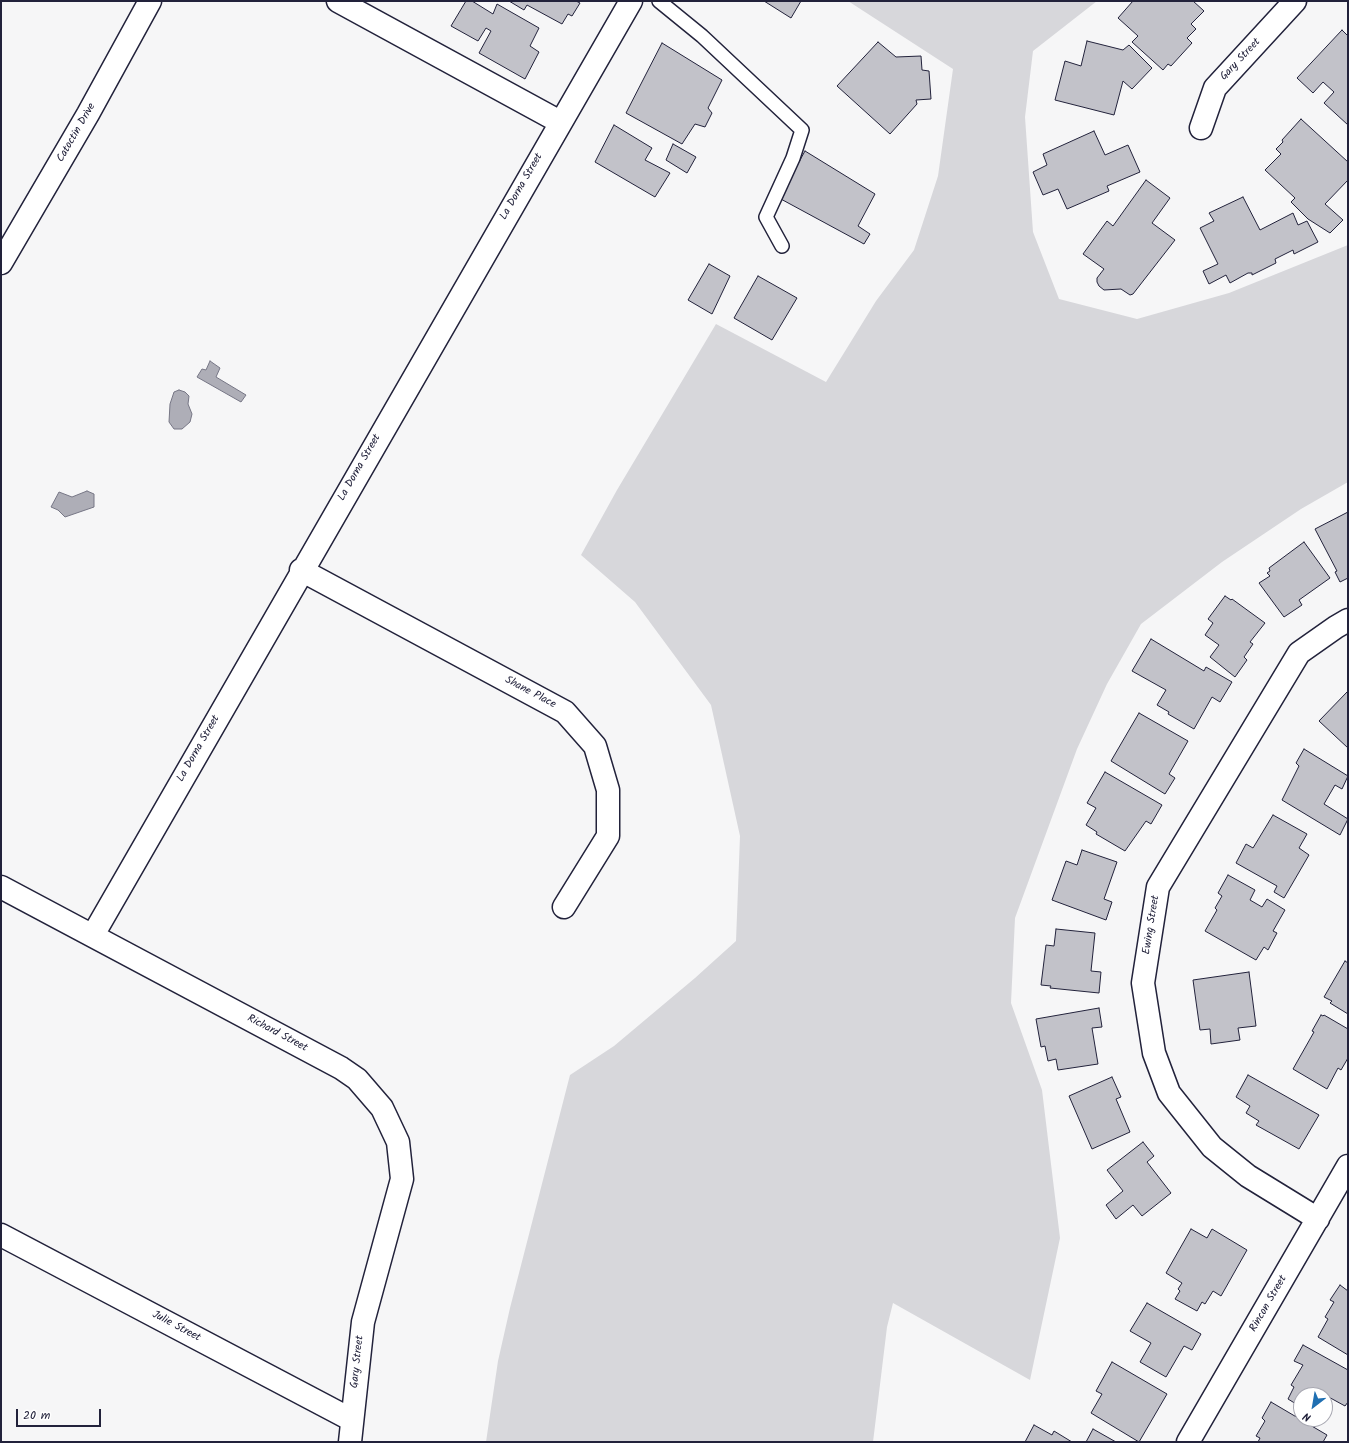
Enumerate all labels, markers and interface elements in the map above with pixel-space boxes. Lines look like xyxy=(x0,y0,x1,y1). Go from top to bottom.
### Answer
street label: Gary Street xyxy=(1218,36,1264,84)
street label: Catoctin Drive xyxy=(55,101,99,165)
street label: La Dorna Street xyxy=(498,151,546,223)
street label: La Dorna Street xyxy=(336,432,384,504)
street label: Shane Place xyxy=(502,674,558,712)
street label: La Dorna Street xyxy=(175,713,223,785)
street label: Ewing Street xyxy=(1141,894,1163,956)
street label: Richard Street xyxy=(245,1013,309,1055)
street label: Rincon Street xyxy=(1248,1273,1290,1335)
street label: Julie Street xyxy=(149,1309,203,1345)
street label: Gary Street xyxy=(349,1335,367,1389)
north arrow xyxy=(1293,1387,1333,1427)
scale bar xyxy=(18,1401,103,1427)
text: 20 m xyxy=(23,1406,50,1425)
text: N xyxy=(1300,1407,1315,1426)

